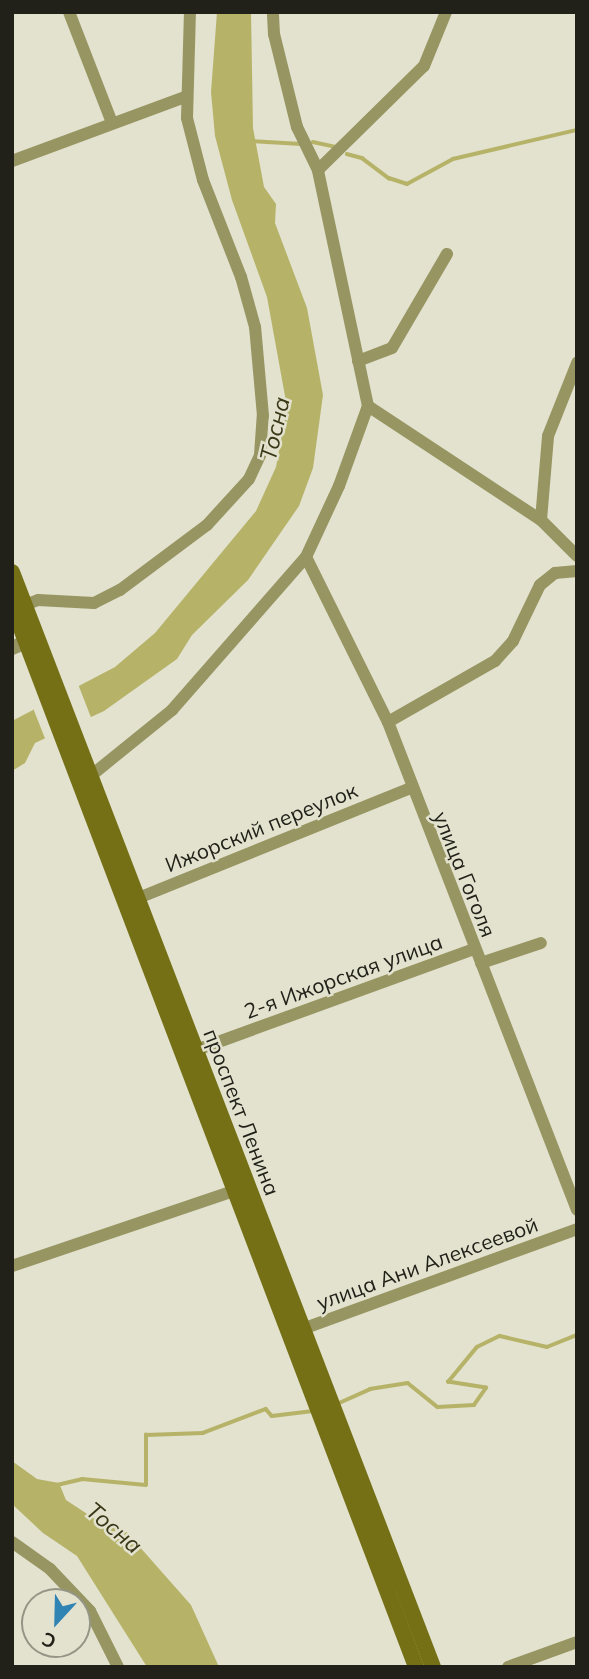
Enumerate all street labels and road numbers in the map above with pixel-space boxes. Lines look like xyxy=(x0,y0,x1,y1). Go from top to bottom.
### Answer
street label: Ижорский переулок xyxy=(161,777,361,877)
street label: улица Гоголя xyxy=(428,808,502,940)
street label: 2-я Ижорская улица xyxy=(240,928,446,1024)
street label: проспект Ленина xyxy=(199,1025,285,1199)
street label: улица Ани Алексеевой xyxy=(313,1211,541,1315)

